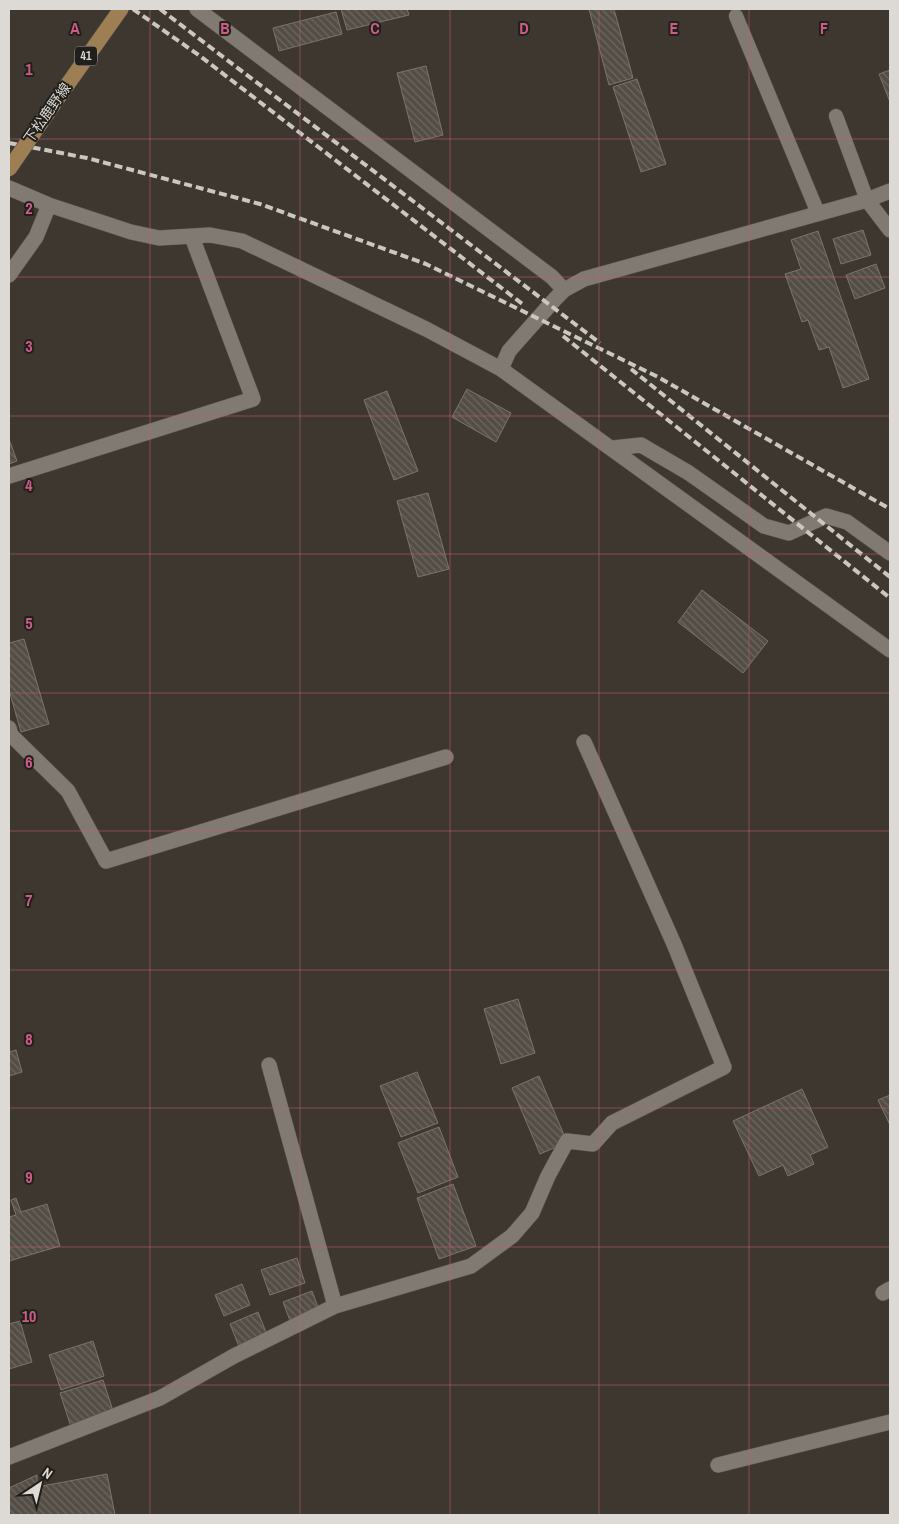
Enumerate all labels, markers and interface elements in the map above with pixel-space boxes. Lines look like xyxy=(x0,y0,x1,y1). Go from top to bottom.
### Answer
text: A xyxy=(70,17,80,39)
text: B xyxy=(220,17,230,39)
text: C xyxy=(370,17,380,39)
text: D xyxy=(519,17,529,39)
text: E xyxy=(670,17,679,39)
text: F xyxy=(820,17,828,39)
road number: 41 xyxy=(75,46,97,66)
text: 1 xyxy=(25,58,33,80)
street label: 下松鹿野線 xyxy=(20,79,74,147)
text: 2 xyxy=(25,197,33,219)
text: 3 xyxy=(25,335,33,357)
text: 4 xyxy=(25,474,33,496)
text: 5 xyxy=(25,612,33,634)
text: 6 xyxy=(25,751,33,773)
text: 7 xyxy=(25,889,33,911)
text: 8 xyxy=(25,1028,33,1050)
text: 9 xyxy=(25,1166,33,1188)
text: 10 xyxy=(22,1305,36,1327)
north arrow xyxy=(15,1459,65,1509)
text: N xyxy=(39,1464,56,1483)

